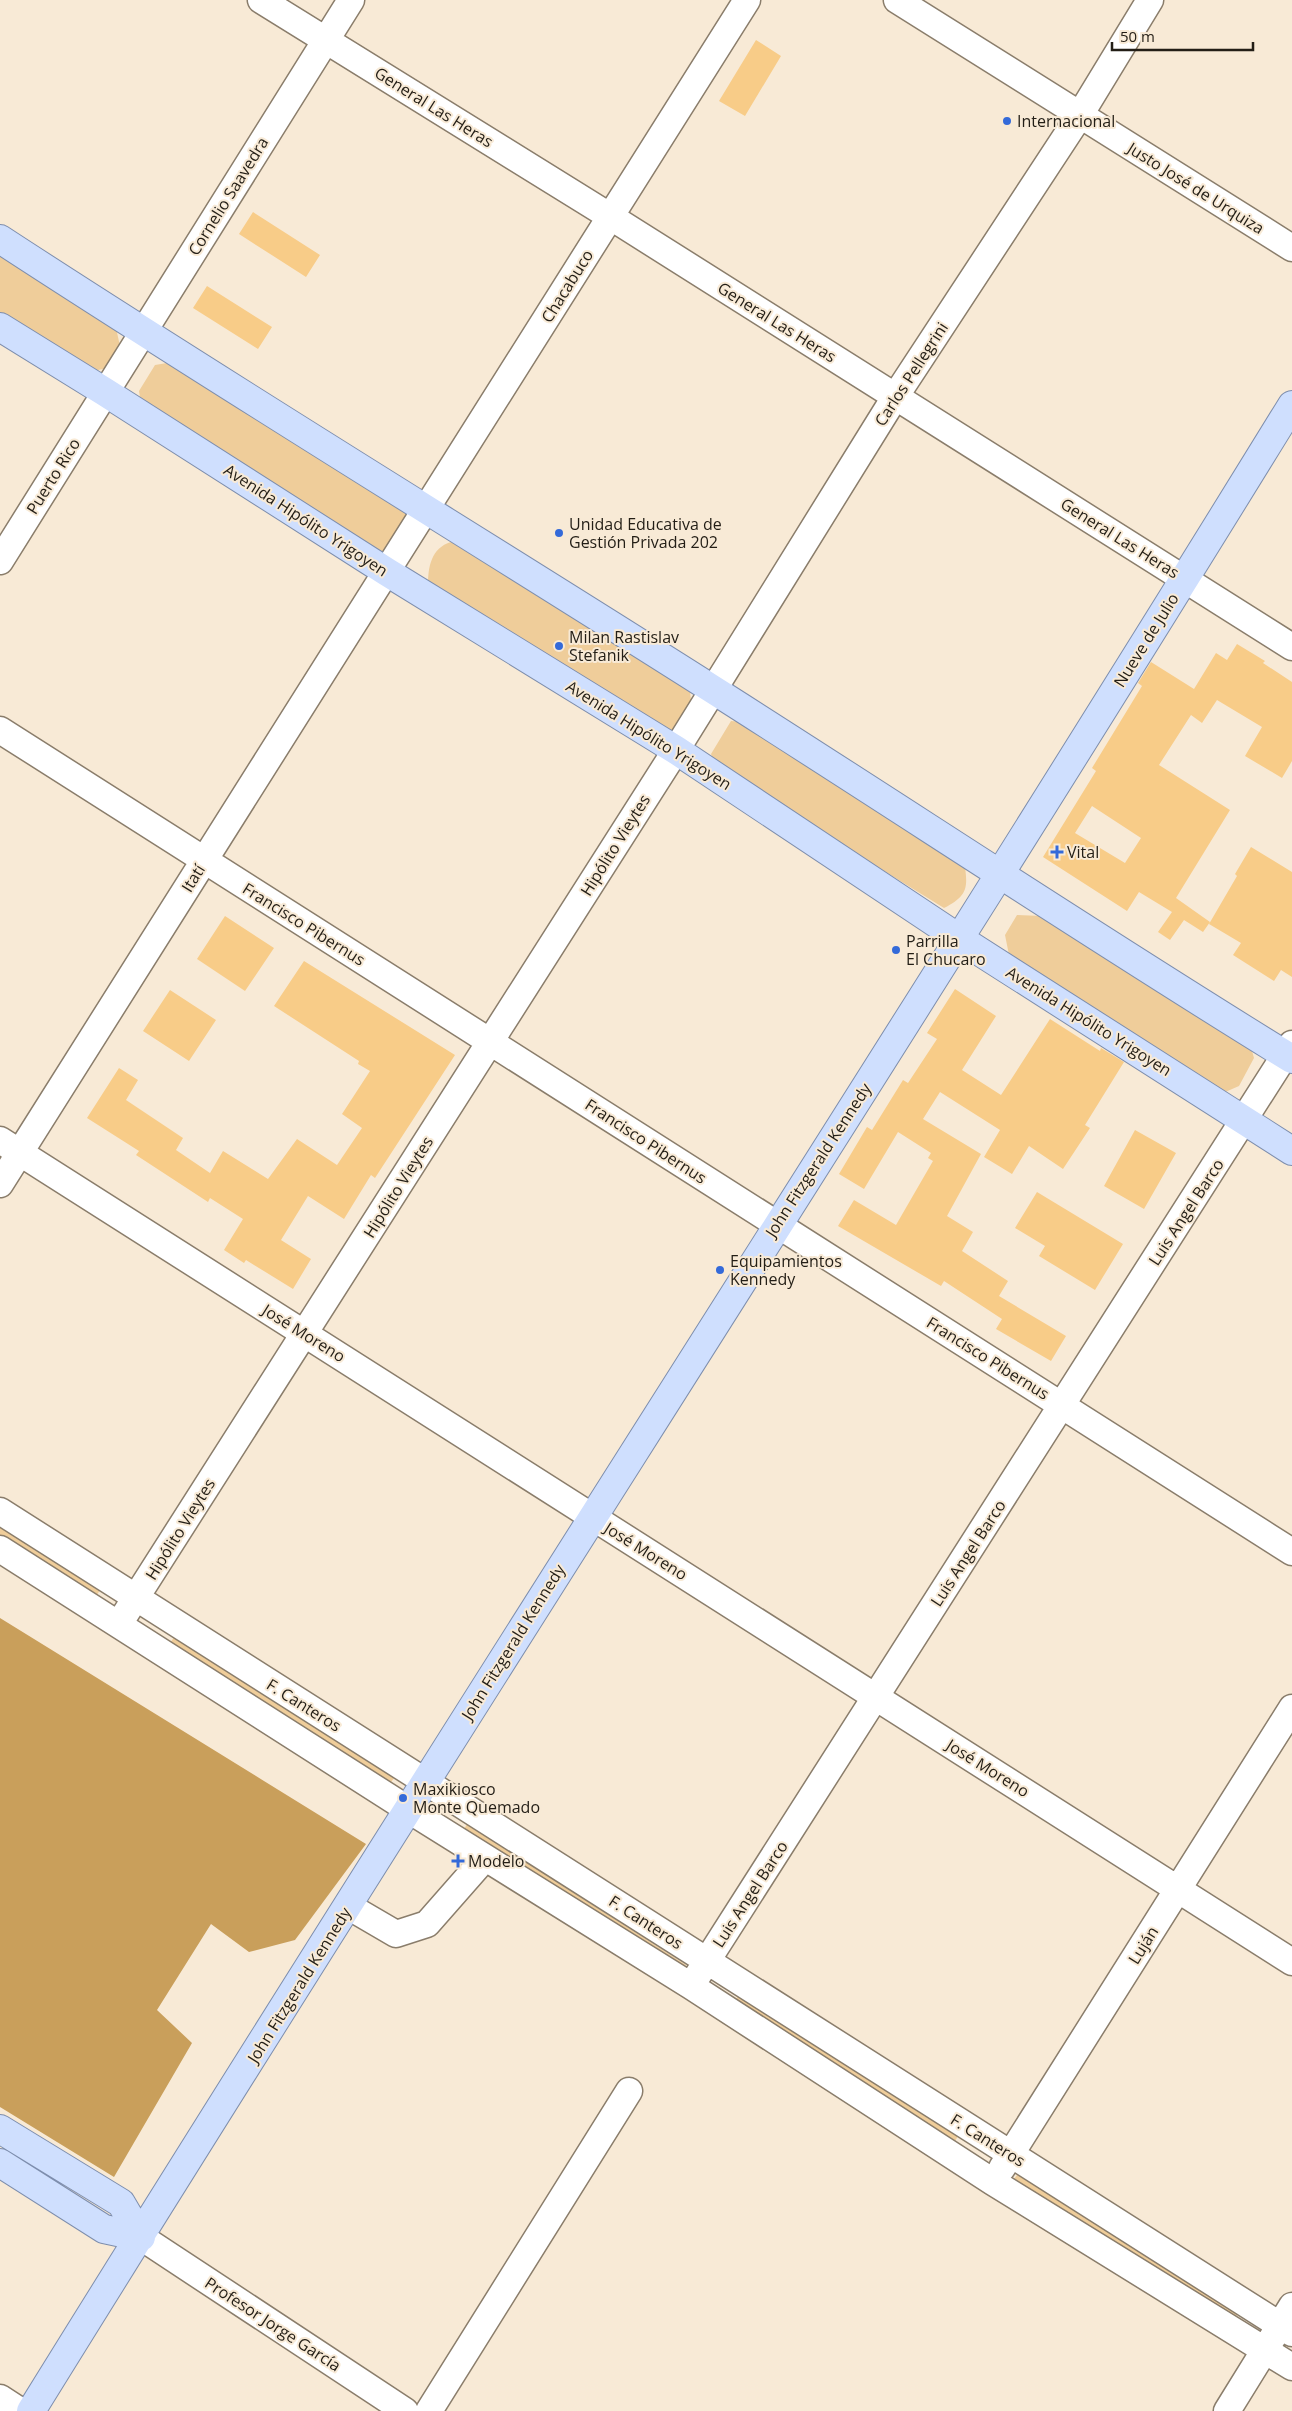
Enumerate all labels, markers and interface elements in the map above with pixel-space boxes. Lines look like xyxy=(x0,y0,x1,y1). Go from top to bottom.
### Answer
scale bar xyxy=(1112,20,1253,52)
text: 50 m xyxy=(1120,26,1155,46)
street label: General Las Heras xyxy=(371,62,497,152)
place label: Internacional xyxy=(1017,110,1115,132)
marker: Internacional xyxy=(1001,115,1013,127)
street label: Cornelio Saavedra xyxy=(183,133,273,259)
street label: Justo José de Urquiza xyxy=(1122,136,1268,239)
street label: Chacabuco xyxy=(536,245,598,327)
street label: General Las Heras xyxy=(714,277,840,367)
street label: Carlos Pellegrini xyxy=(869,318,953,430)
street label: Puerto Rico xyxy=(21,434,85,518)
street label: Avenida Hipólito Yrigoyen xyxy=(220,459,392,581)
street label: General Las Heras xyxy=(1057,493,1183,583)
place label: Unidad Educativa de Gestión Privada 202 xyxy=(569,513,722,553)
marker: Unidad Educativa de Gestión Privada 202 xyxy=(553,527,565,539)
street label: Nueve de Julio xyxy=(1108,589,1184,691)
place label: Milan Rastislav Stefanik xyxy=(569,626,679,666)
marker: Milan Rastislav Stefanik xyxy=(553,640,565,652)
street label: Avenida Hipólito Yrigoyen xyxy=(562,675,736,795)
street label: Hipólito Vieytes xyxy=(575,790,655,900)
place label: Vital xyxy=(1067,841,1099,863)
marker: Vital xyxy=(1051,846,1063,858)
street label: Itatí xyxy=(176,859,210,896)
street label: Francisco Pibernus xyxy=(239,877,369,971)
place label: Parrilla El Chucaro xyxy=(906,930,986,970)
marker: Parrilla El Chucaro xyxy=(890,944,902,956)
street label: Avenida Hipólito Yrigoyen xyxy=(1002,961,1176,1081)
street label: John Fitzgerald Kennedy xyxy=(759,1078,877,1243)
street label: Francisco Pibernus xyxy=(581,1094,711,1188)
street label: Hipólito Vieytes xyxy=(358,1132,438,1242)
street label: Luis Angel Barco xyxy=(1143,1154,1229,1270)
place label: Equipamientos Kennedy xyxy=(730,1250,842,1290)
marker: Equipamientos Kennedy xyxy=(714,1264,726,1276)
street label: José Moreno xyxy=(257,1298,350,1367)
street label: Francisco Pibernus xyxy=(923,1311,1053,1405)
street label: Hipólito Vieytes xyxy=(140,1474,220,1584)
street label: Luis Angel Barco xyxy=(925,1495,1011,1611)
street label: José Moreno xyxy=(599,1516,692,1585)
street label: John Fitzgerald Kennedy xyxy=(455,1559,570,1726)
street label: F. Canteros xyxy=(263,1673,345,1737)
street label: José Moreno xyxy=(941,1733,1034,1802)
place label: Maxikiosco Monte Quemado xyxy=(413,1778,540,1818)
marker: Maxikiosco Monte Quemado xyxy=(397,1792,409,1804)
street label: Luis Angel Barco xyxy=(707,1836,793,1952)
place label: Modelo xyxy=(468,1850,524,1872)
marker: Modelo xyxy=(452,1855,464,1867)
street label: F. Canteros xyxy=(605,1890,687,1954)
street label: John Fitzgerald Kennedy xyxy=(241,1902,356,2069)
street label: Luján xyxy=(1123,1922,1163,1968)
street label: F. Canteros xyxy=(947,2108,1029,2172)
street label: Profesor Jorge García xyxy=(201,2272,345,2376)

